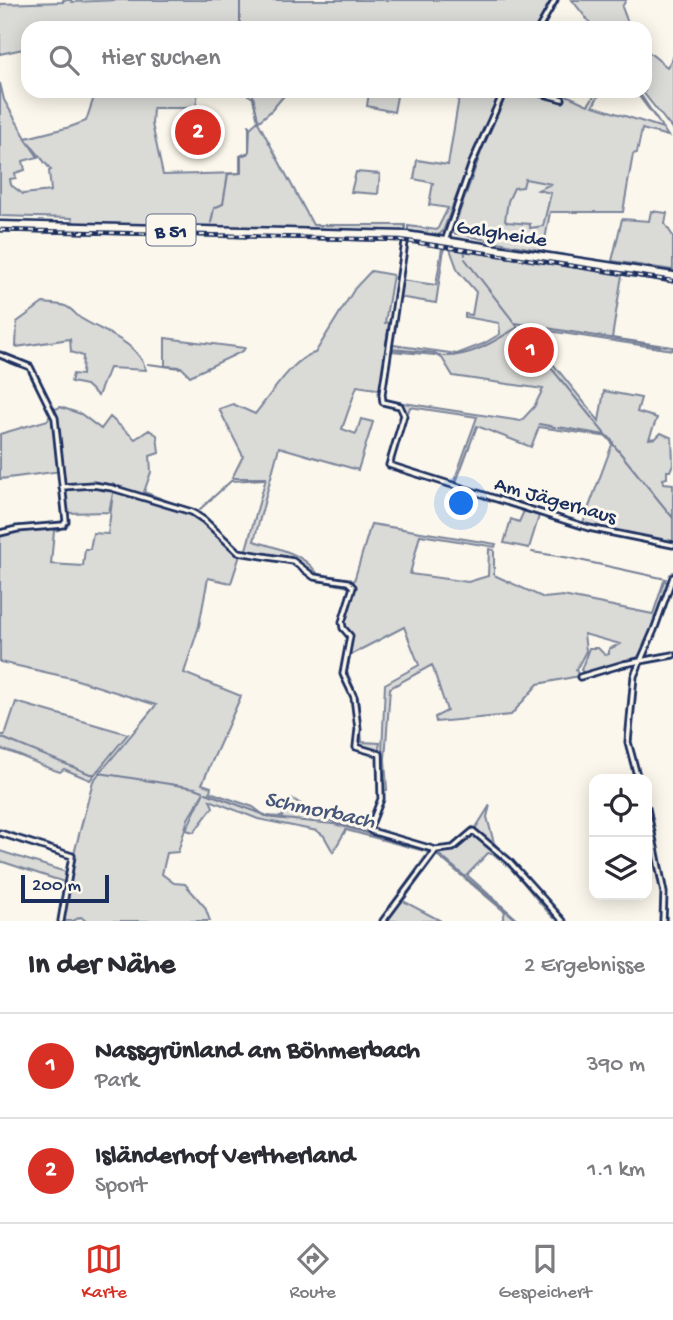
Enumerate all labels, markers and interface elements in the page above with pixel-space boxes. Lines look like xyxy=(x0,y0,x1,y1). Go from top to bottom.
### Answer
search box xyxy=(21,21,652,98)
icon: search xyxy=(45,41,83,79)
text: Hier suchen xyxy=(101,44,221,75)
pin: 2 xyxy=(175,106,221,158)
road number: B 51 xyxy=(146,214,196,246)
street label: Galgheide xyxy=(454,216,550,255)
pin: 1 xyxy=(508,324,554,376)
street label: Am Jägerhaus xyxy=(491,473,620,532)
your location xyxy=(444,486,478,520)
map controls xyxy=(589,774,652,900)
button: locate xyxy=(589,774,652,837)
water label: Schmorbach xyxy=(262,787,378,836)
button: layers xyxy=(589,837,652,900)
scale bar xyxy=(21,872,108,904)
text: 200 m xyxy=(32,875,81,898)
text: In der Nähe xyxy=(28,949,175,984)
text: 2 Ergebnisse xyxy=(524,953,645,980)
text: Nassgrünland am Böhmerbach xyxy=(95,1037,420,1068)
text: 1 xyxy=(46,1052,56,1079)
text: 390 m xyxy=(587,1052,645,1079)
text: Park xyxy=(95,1068,139,1095)
text: Isländerhof Vertherland xyxy=(95,1142,355,1173)
text: 2 xyxy=(45,1157,57,1184)
text: 1.1 km xyxy=(587,1157,645,1184)
text: Sport xyxy=(95,1173,146,1200)
tab: Karte xyxy=(81,1240,127,1305)
tab: Route xyxy=(289,1240,336,1305)
tab: Gespeichert xyxy=(499,1240,592,1305)

